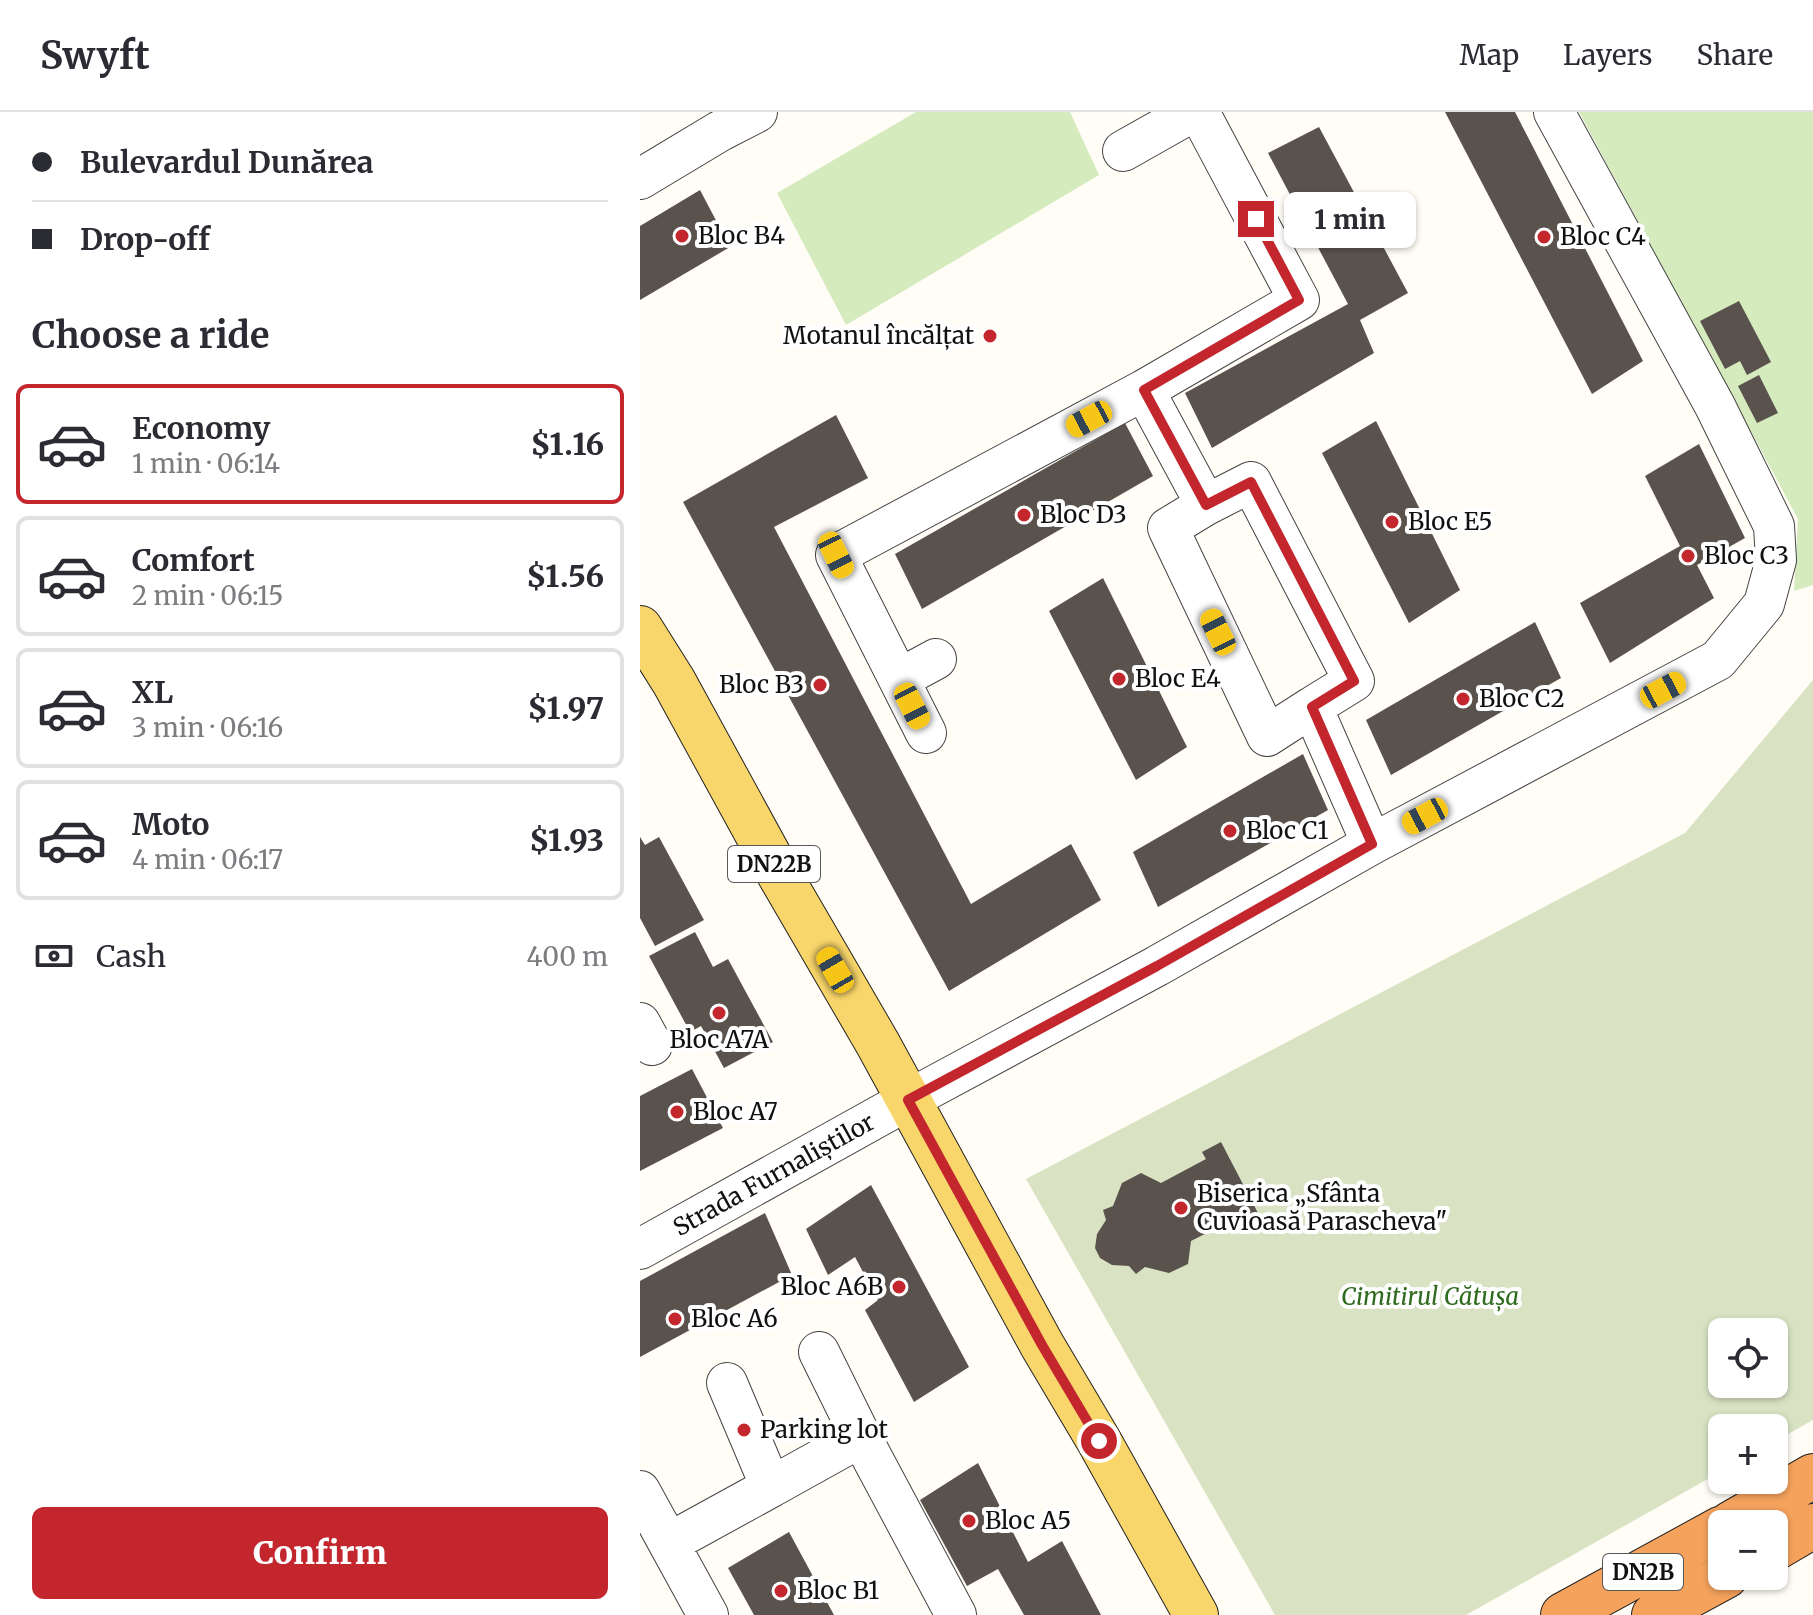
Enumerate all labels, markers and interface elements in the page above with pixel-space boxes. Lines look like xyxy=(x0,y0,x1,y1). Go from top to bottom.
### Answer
text: Swyft xyxy=(40,32,150,79)
text: Map xyxy=(1459,37,1519,73)
text: Layers xyxy=(1563,37,1652,73)
text: Share xyxy=(1696,37,1773,73)
text: Bulevardul Dunărea xyxy=(80,143,374,181)
callout: 1 min xyxy=(1284,191,1416,247)
route end xyxy=(1238,201,1274,237)
text: 1 min xyxy=(1314,203,1386,236)
text: Drop-off xyxy=(80,220,210,258)
place label: Bloc B4 xyxy=(698,220,785,251)
place label: Bloc C4 xyxy=(1560,221,1646,252)
marker: Bloc B4 xyxy=(673,227,691,245)
marker: Bloc C4 xyxy=(1535,228,1553,246)
text: Choose a ride xyxy=(32,313,269,358)
place label: Motanul încălțat xyxy=(783,320,975,351)
marker: Motanul încălțat xyxy=(981,327,999,345)
car xyxy=(1062,397,1116,441)
icon: car xyxy=(36,408,108,480)
text: Economy xyxy=(132,409,270,447)
text: $1.16 xyxy=(531,425,604,463)
text: 1 min · 06:14 xyxy=(132,447,280,480)
place label: Bloc D3 xyxy=(1040,499,1127,530)
marker: Bloc D3 xyxy=(1015,506,1033,524)
place label: Bloc E5 xyxy=(1408,506,1493,537)
marker: Bloc E5 xyxy=(1383,513,1401,531)
car xyxy=(815,528,857,582)
icon: car xyxy=(36,540,108,612)
place label: Bloc C3 xyxy=(1704,540,1789,571)
text: Comfort xyxy=(132,541,255,579)
marker: Bloc C3 xyxy=(1679,547,1697,565)
text: $1.56 xyxy=(526,557,604,595)
text: 2 min · 06:15 xyxy=(132,579,283,612)
car xyxy=(1197,605,1239,659)
place label: Bloc E4 xyxy=(1135,663,1221,694)
car xyxy=(1636,668,1690,712)
place label: Bloc B3 xyxy=(719,669,804,700)
marker: Bloc E4 xyxy=(1110,670,1128,688)
icon: car xyxy=(36,672,108,744)
text: XL xyxy=(132,673,173,711)
marker: Bloc B3 xyxy=(811,676,829,694)
car xyxy=(890,679,934,733)
place label: Bloc C2 xyxy=(1479,683,1565,714)
text: $1.97 xyxy=(528,689,604,727)
marker: Bloc C2 xyxy=(1454,690,1472,708)
text: 3 min · 06:16 xyxy=(132,711,283,744)
car xyxy=(1398,794,1452,838)
icon: car xyxy=(36,804,108,876)
text: Moto xyxy=(132,805,210,843)
place label: Bloc C1 xyxy=(1246,815,1328,846)
text: $1.93 xyxy=(529,821,604,859)
marker: Bloc C1 xyxy=(1221,822,1239,840)
text: 4 min · 06:17 xyxy=(132,843,283,876)
road number: DN22B xyxy=(728,846,820,882)
icon: cash xyxy=(32,934,76,978)
text: Cash xyxy=(96,937,166,975)
text: 400 m xyxy=(527,940,608,973)
car xyxy=(813,943,857,997)
marker: Bloc A7A xyxy=(710,1004,728,1022)
place label: Bloc A7A xyxy=(669,1024,770,1055)
place label: Bloc A7 xyxy=(693,1096,778,1127)
marker: Bloc A7 xyxy=(668,1103,686,1121)
street label: Strada Furnaliștilor xyxy=(668,1106,880,1243)
place label: Biserica „Sfânta Cuvioasă Parascheva" xyxy=(1197,1178,1447,1237)
marker: Biserica „Sfânta Cuvioasă Parascheva" xyxy=(1172,1199,1190,1217)
place label: Bloc A6B xyxy=(781,1271,883,1302)
marker: Bloc A6B xyxy=(890,1278,908,1296)
park label: Cimitirul Cătușa xyxy=(1341,1281,1519,1312)
place label: Bloc A6 xyxy=(691,1303,778,1334)
marker: Bloc A6 xyxy=(666,1310,684,1328)
map controls xyxy=(1708,1318,1788,1590)
button: locate xyxy=(1708,1318,1788,1398)
place label: Parking lot xyxy=(760,1414,888,1445)
button: + xyxy=(1708,1414,1788,1494)
marker: Parking lot xyxy=(735,1421,753,1439)
route start xyxy=(1081,1423,1117,1459)
place label: Bloc A5 xyxy=(985,1505,1071,1536)
button: Confirm xyxy=(32,1507,608,1599)
button: − xyxy=(1708,1510,1788,1590)
marker: Bloc A5 xyxy=(960,1512,978,1530)
road number: DN2B xyxy=(1603,1554,1683,1590)
place label: Bloc B1 xyxy=(797,1575,879,1606)
marker: Bloc B1 xyxy=(772,1582,790,1600)

